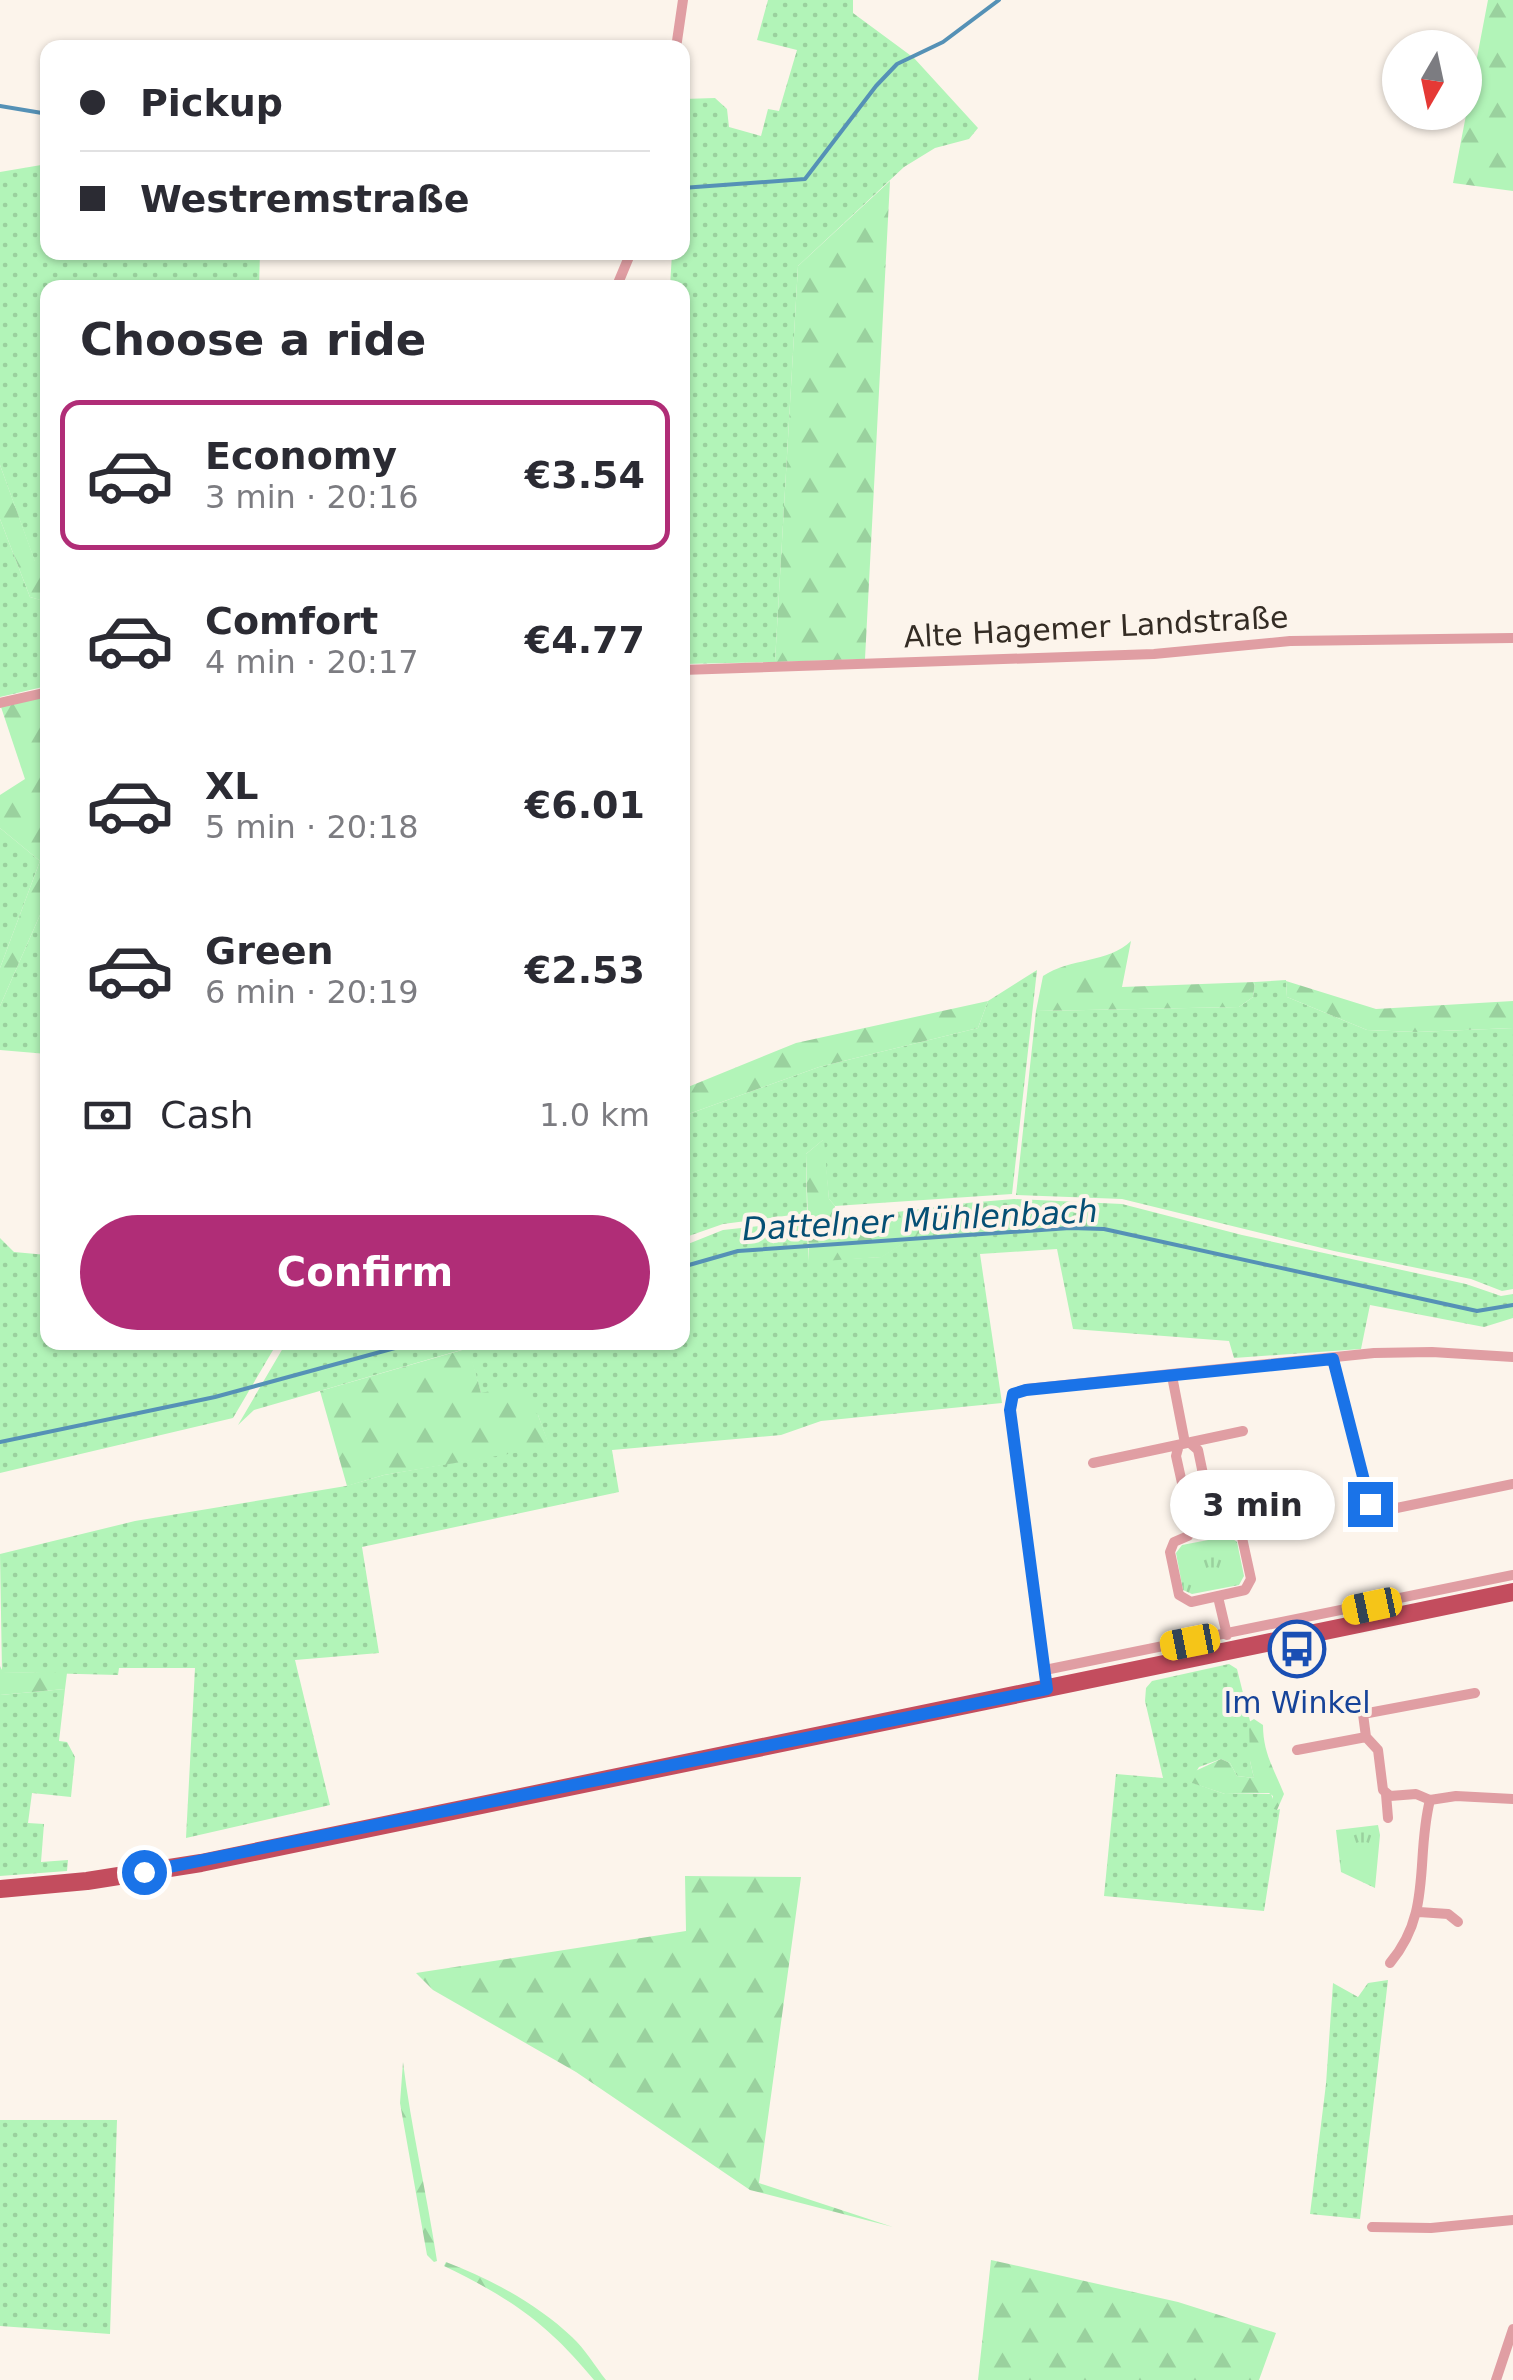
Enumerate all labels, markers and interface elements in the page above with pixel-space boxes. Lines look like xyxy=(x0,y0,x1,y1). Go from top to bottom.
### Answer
north arrow xyxy=(1382,30,1482,130)
map controls xyxy=(1382,30,1482,130)
text: Pickup xyxy=(140,81,283,125)
text: Westremstraße xyxy=(140,177,470,221)
text: Choose a ride xyxy=(80,313,426,366)
icon: car xyxy=(85,430,175,520)
text: Economy xyxy=(205,434,397,478)
text: €3.54 xyxy=(525,453,645,497)
text: 3 min · 20:16 xyxy=(205,478,419,516)
icon: car xyxy=(85,595,175,685)
text: Comfort xyxy=(205,599,378,643)
street label: Alte Hagemer Landstraße xyxy=(903,599,1289,655)
text: €4.77 xyxy=(525,618,645,662)
text: 4 min · 20:17 xyxy=(205,643,419,681)
icon: car xyxy=(85,760,175,850)
text: XL xyxy=(205,764,259,808)
text: €6.01 xyxy=(525,783,645,827)
text: 5 min · 20:18 xyxy=(205,808,419,846)
icon: car xyxy=(85,925,175,1015)
text: Green xyxy=(205,929,334,973)
text: €2.53 xyxy=(525,948,645,992)
text: 6 min · 20:19 xyxy=(205,973,419,1011)
icon: cash xyxy=(80,1088,135,1143)
text: Cash xyxy=(160,1093,254,1137)
text: 1.0 km xyxy=(539,1096,650,1134)
water label: Dattelner Mühlenbach xyxy=(741,1192,1099,1248)
button: Confirm xyxy=(80,1215,650,1330)
callout: 3 min xyxy=(1170,1469,1335,1539)
route end xyxy=(1348,1482,1393,1527)
text: 3 min xyxy=(1202,1486,1303,1524)
car xyxy=(1340,1585,1404,1627)
bus stop icon: Im Winkel xyxy=(1267,1619,1327,1679)
car xyxy=(1158,1622,1222,1662)
place label: Im Winkel xyxy=(1223,1685,1371,1720)
route start xyxy=(122,1850,167,1895)

